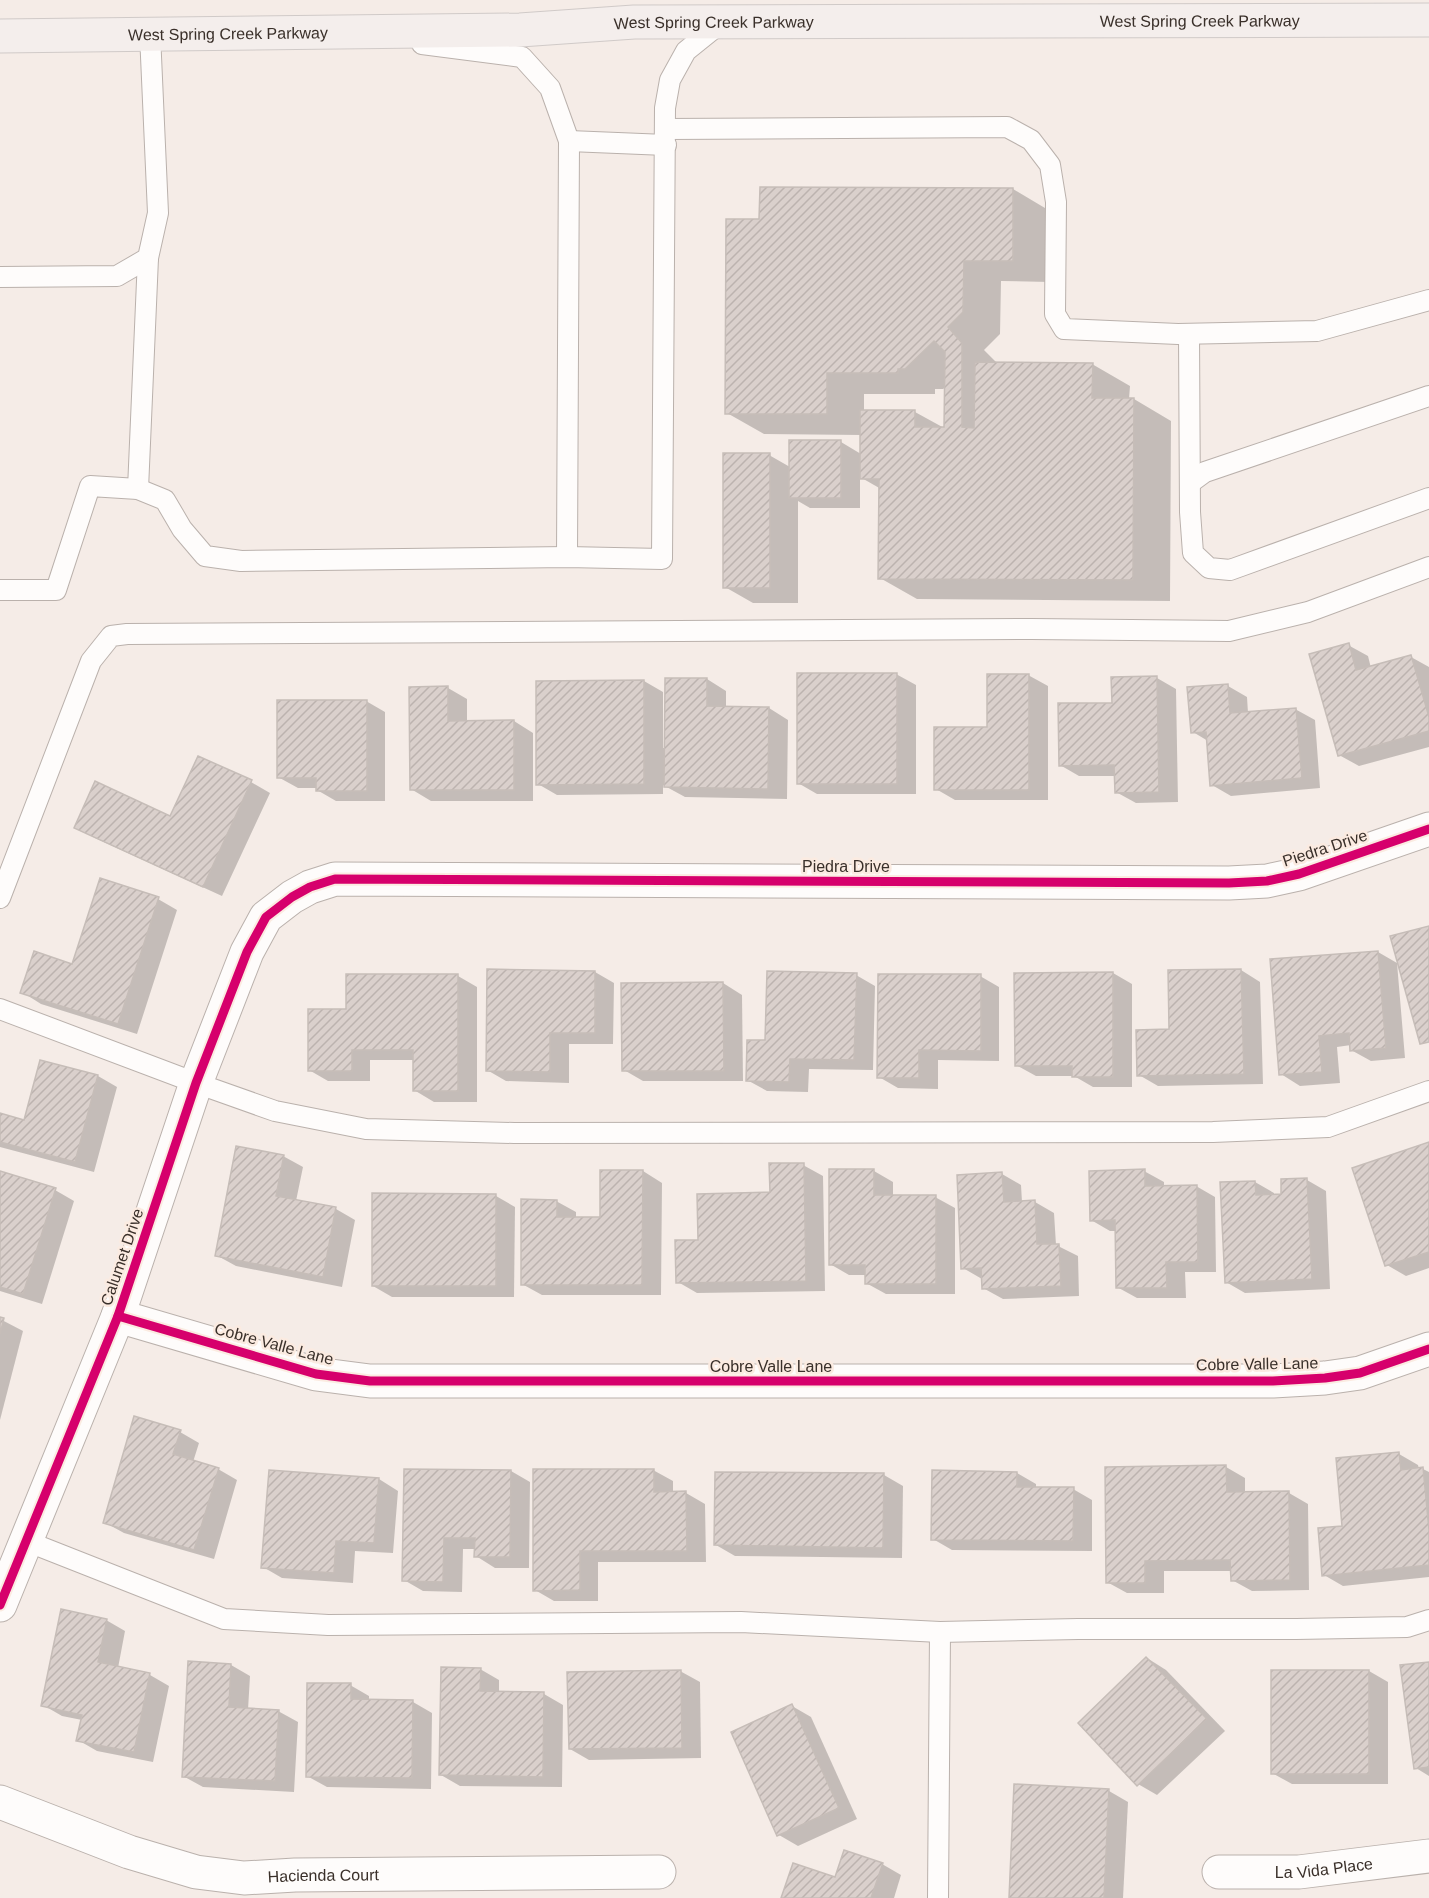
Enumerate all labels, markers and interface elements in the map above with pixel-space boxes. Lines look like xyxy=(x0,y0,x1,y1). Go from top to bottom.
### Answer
street label: West Spring Creek Parkway xyxy=(1100,12,1300,29)
street label: West Spring Creek Parkway xyxy=(613,13,814,32)
street label: West Spring Creek Parkway xyxy=(128,24,328,43)
street label: Piedra Drive xyxy=(1281,826,1370,870)
street label: Piedra Drive xyxy=(802,858,890,875)
street label: Calumet Drive xyxy=(97,1206,147,1308)
street label: Cobre Valle Lane xyxy=(213,1320,335,1368)
street label: Cobre Valle Lane xyxy=(1196,1354,1318,1374)
street label: Cobre Valle Lane xyxy=(710,1358,832,1375)
street label: La Vida Place xyxy=(1275,1854,1374,1881)
street label: Hacienda Court xyxy=(267,1866,380,1885)

